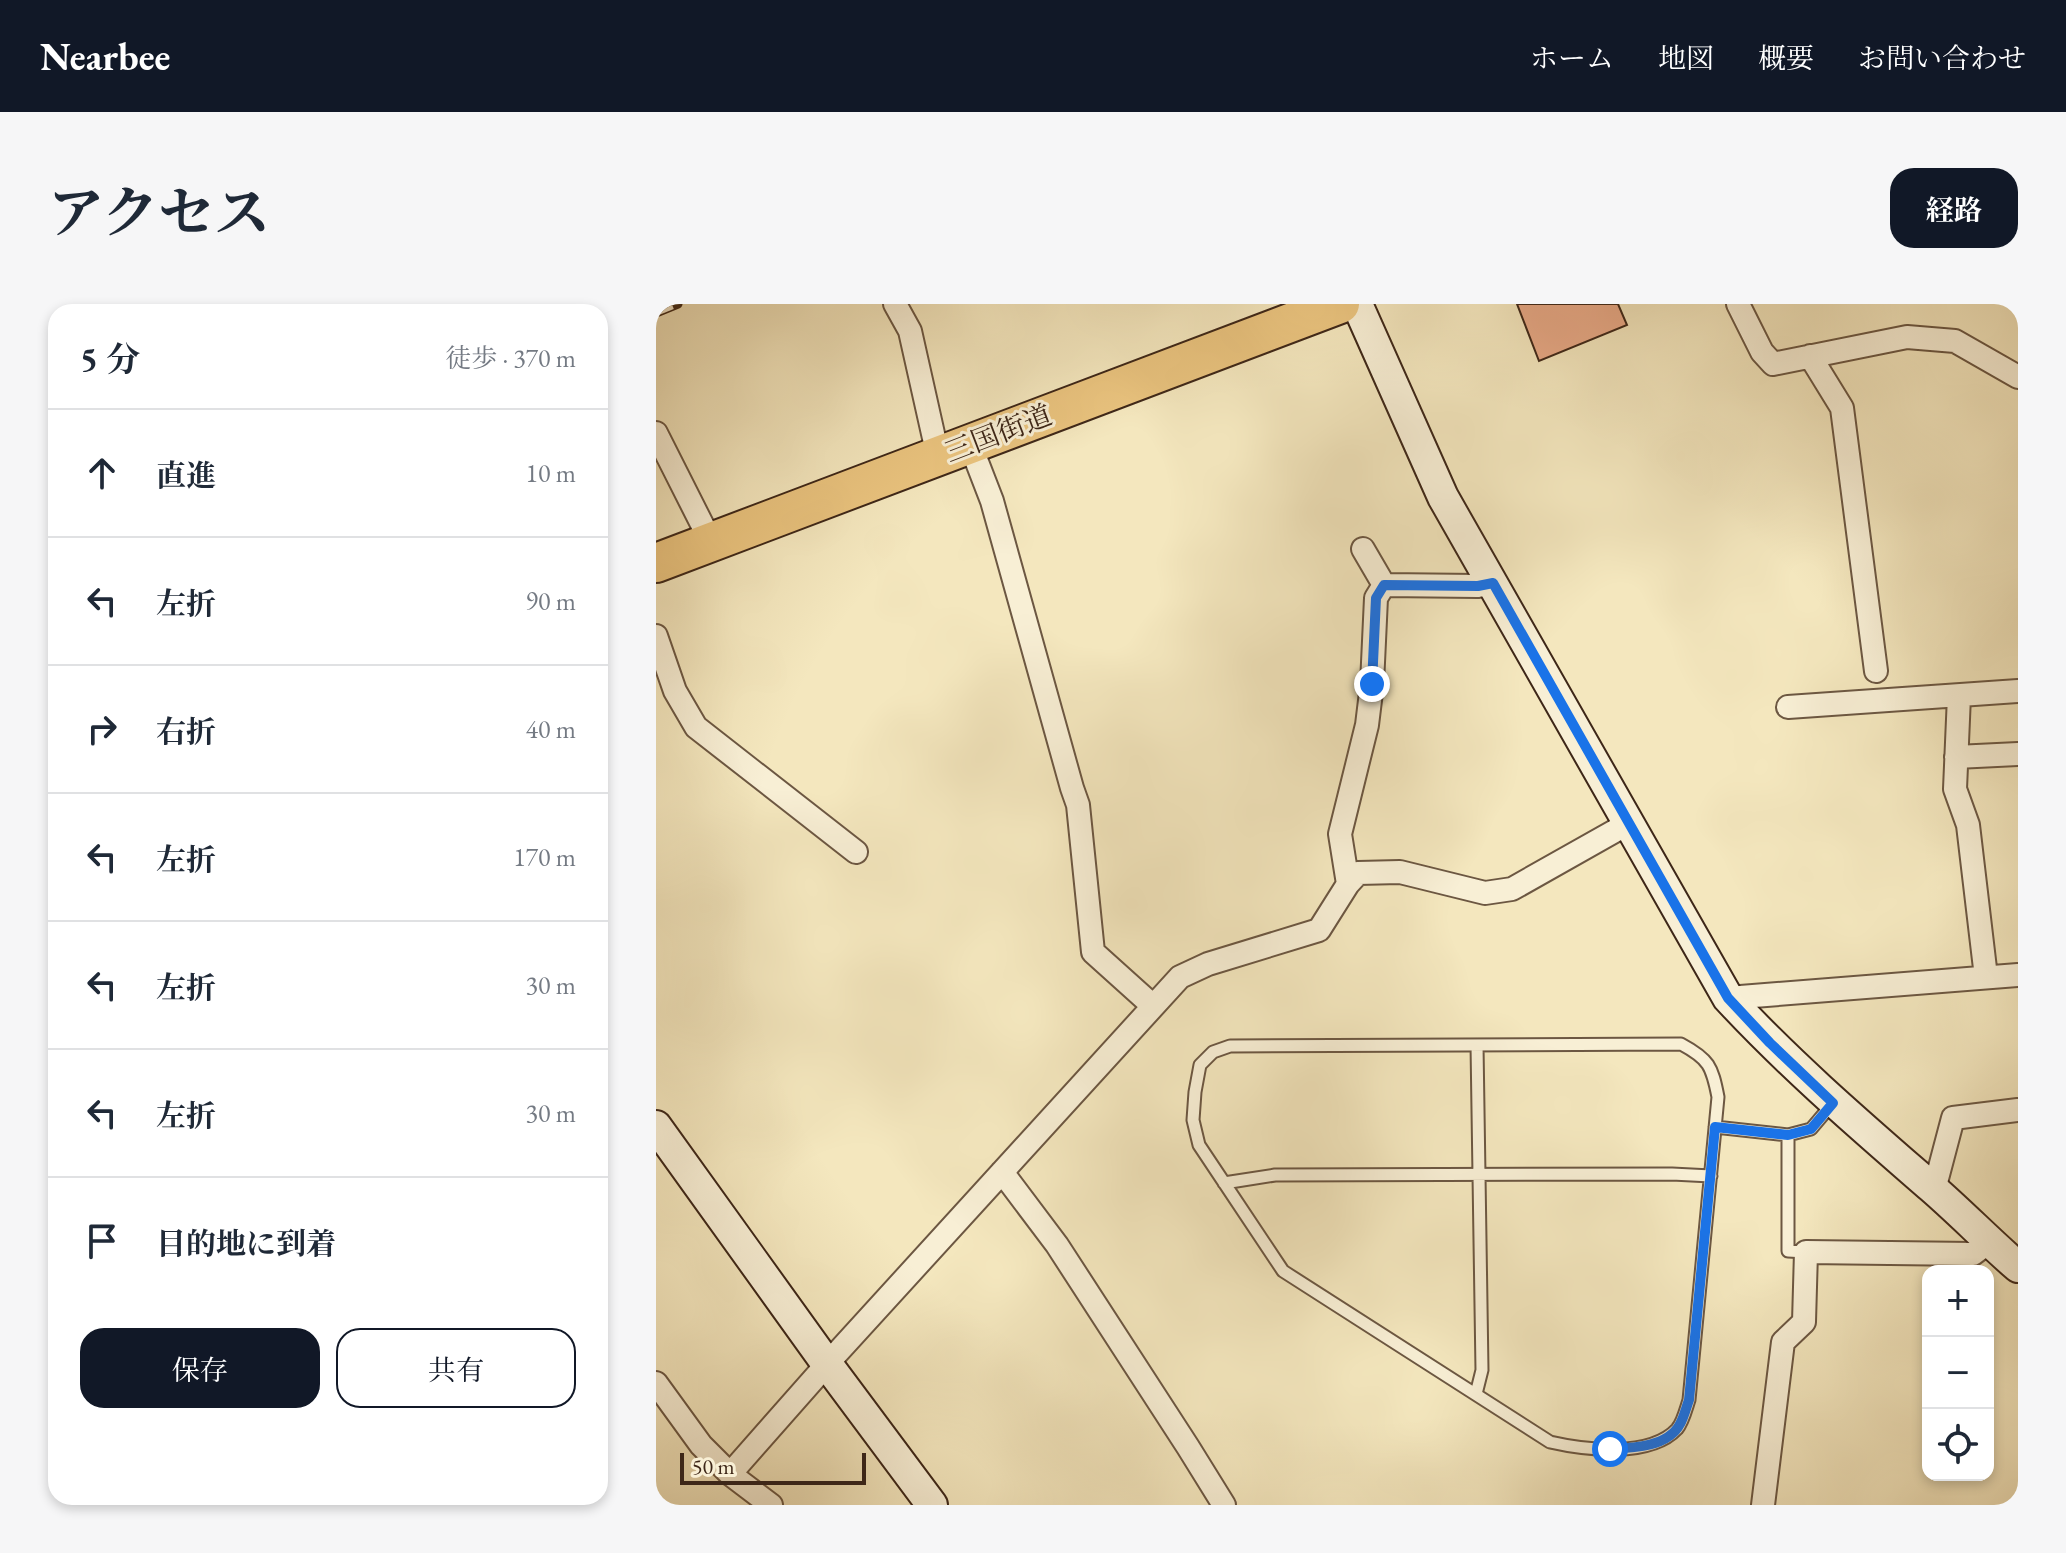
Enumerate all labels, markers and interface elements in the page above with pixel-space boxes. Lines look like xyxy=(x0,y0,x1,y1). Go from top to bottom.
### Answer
text: Nearbee xyxy=(40,32,170,81)
text: ホーム xyxy=(1530,40,1614,76)
text: 地図 xyxy=(1658,40,1714,76)
text: 概要 xyxy=(1758,40,1814,76)
text: お問い合わせ xyxy=(1858,40,2026,76)
button: 経路 xyxy=(1890,168,2018,248)
text: アクセス xyxy=(48,176,270,249)
text: 5 分 xyxy=(80,337,140,381)
text: 徒歩 · 370 m xyxy=(446,341,576,375)
street label: 三国街道 xyxy=(939,396,1057,470)
icon: ahead xyxy=(80,451,124,495)
text: 直進 xyxy=(156,456,216,495)
text: 10 m xyxy=(526,456,576,490)
icon: left xyxy=(80,579,124,623)
text: 左折 xyxy=(156,584,216,623)
text: 90 m xyxy=(526,584,576,618)
route end xyxy=(1354,666,1390,702)
icon: right xyxy=(80,707,124,751)
text: 右折 xyxy=(156,712,216,751)
text: 40 m xyxy=(526,712,576,746)
icon: left xyxy=(80,835,124,879)
text: 左折 xyxy=(156,840,216,879)
text: 170 m xyxy=(513,840,576,874)
icon: left xyxy=(80,963,124,1007)
text: 左折 xyxy=(156,968,216,1007)
text: 30 m xyxy=(526,968,576,1002)
icon: left xyxy=(80,1091,124,1135)
text: 左折 xyxy=(156,1096,216,1135)
text: 30 m xyxy=(526,1096,576,1130)
icon: arrive xyxy=(80,1219,124,1263)
text: 目的地に到着 xyxy=(156,1224,336,1263)
map controls xyxy=(1922,1265,1994,1481)
button: + xyxy=(1922,1265,1994,1337)
button: 保存 xyxy=(80,1328,320,1408)
button: 共有 xyxy=(336,1328,576,1408)
button: − xyxy=(1922,1337,1994,1409)
button: locate xyxy=(1922,1409,1994,1481)
route start xyxy=(1592,1431,1628,1467)
scale bar xyxy=(680,1449,866,1485)
text: 50 m xyxy=(692,1452,735,1481)

